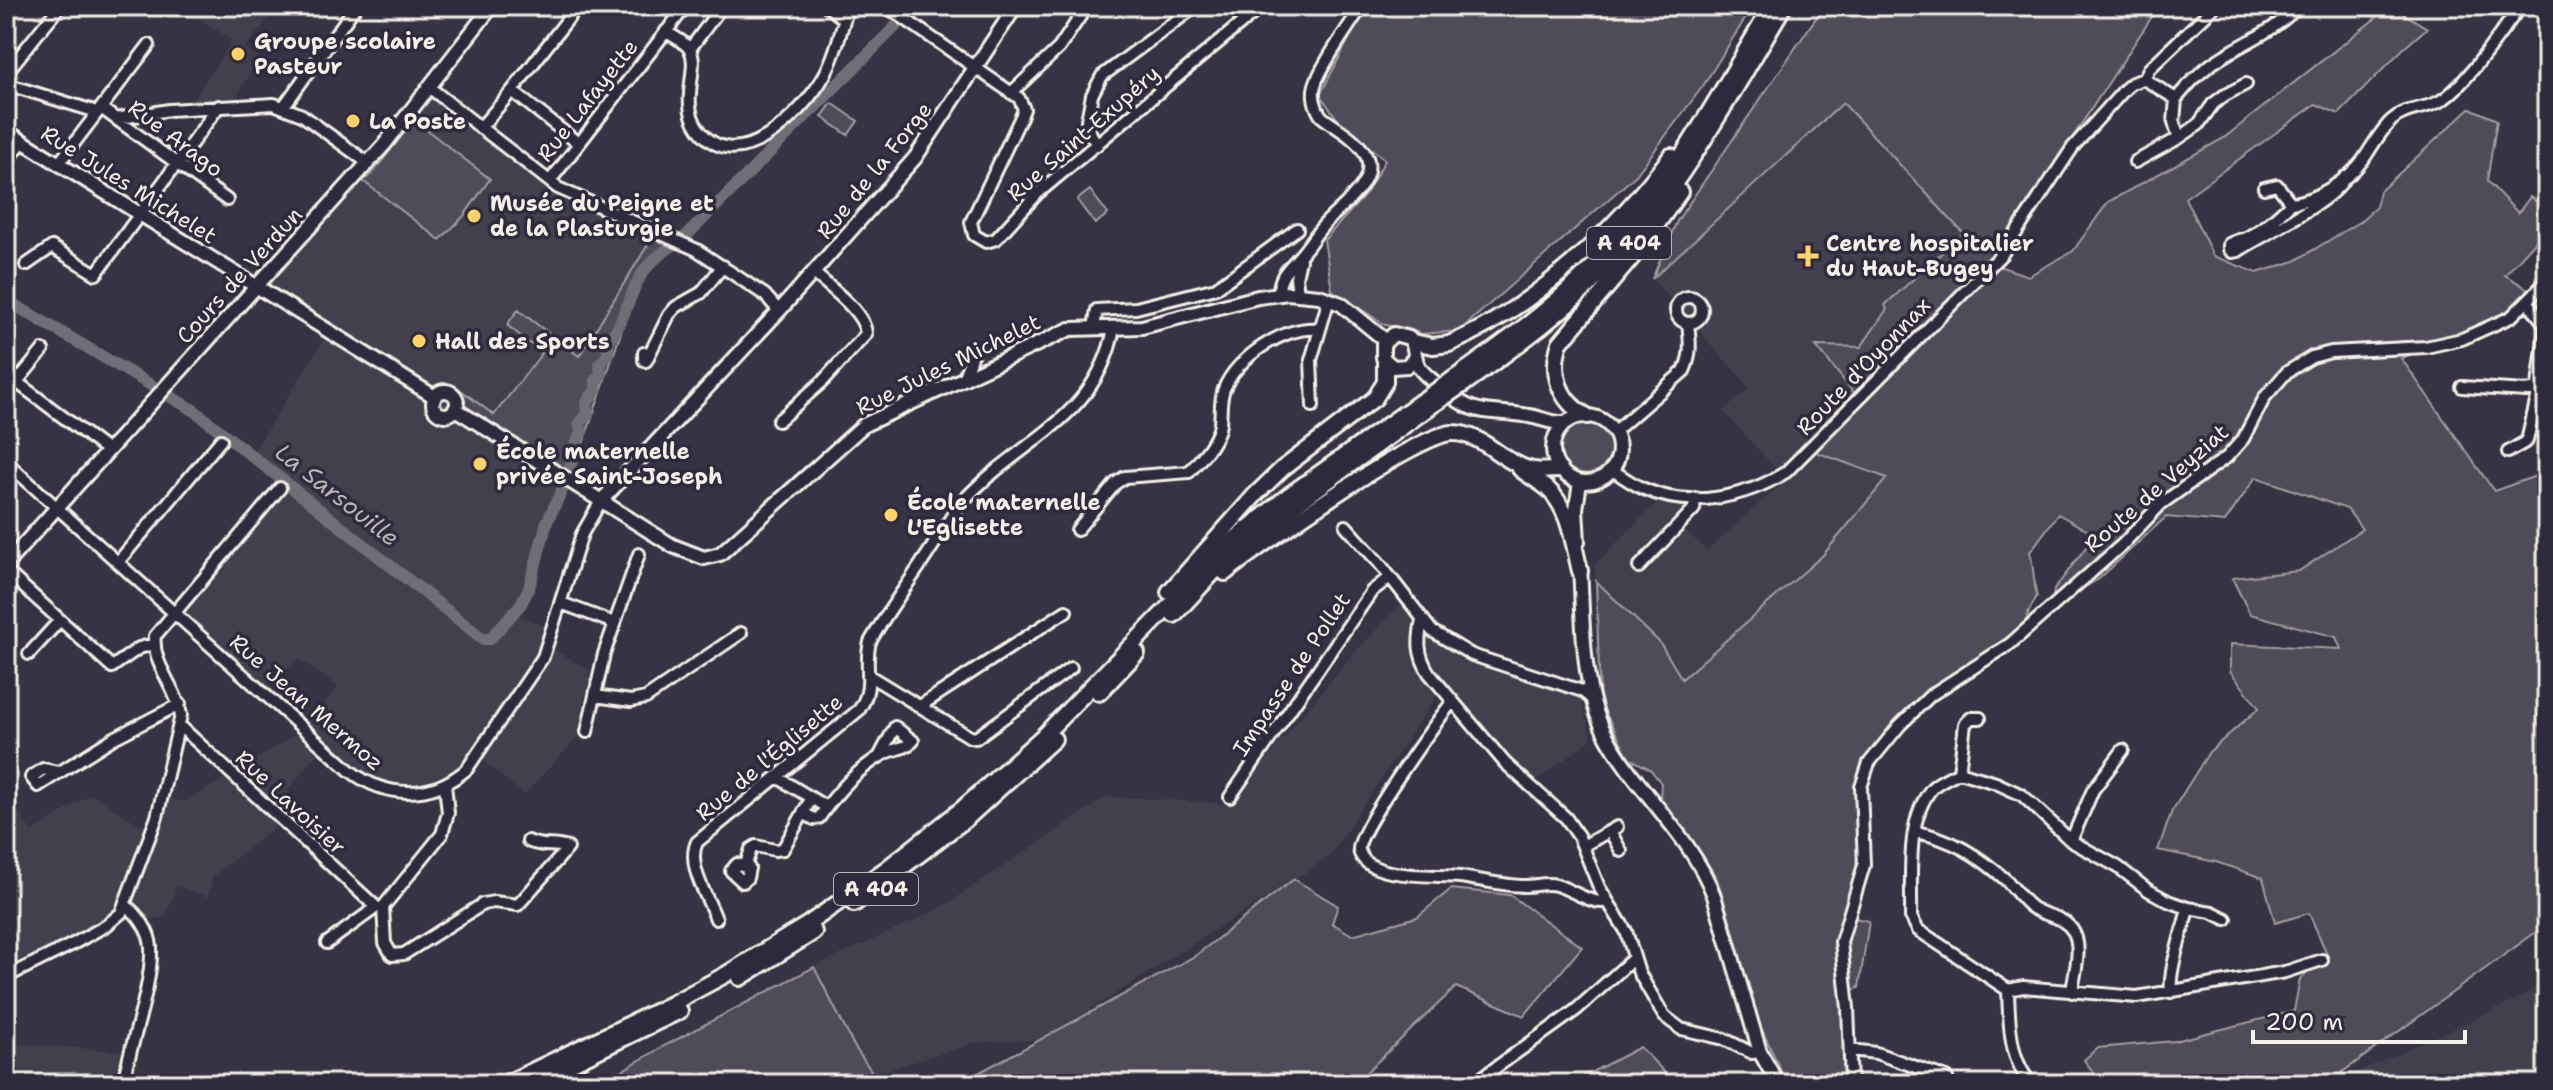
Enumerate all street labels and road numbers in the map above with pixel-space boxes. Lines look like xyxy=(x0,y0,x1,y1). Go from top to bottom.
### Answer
street label: Rue Lafayette xyxy=(530,33,644,168)
street label: Rue Saint-Exupéry xyxy=(1001,59,1166,208)
street label: Rue Arago xyxy=(122,93,229,184)
street label: Rue de la Forge xyxy=(810,96,939,245)
street label: Rue Jules Michelet xyxy=(36,119,222,250)
street label: Cours de Verdun xyxy=(170,201,309,350)
road number: A 404 xyxy=(1587,227,1671,259)
street label: Route d'Oyonnax xyxy=(1790,291,1937,442)
street label: Rue Jules Michelet xyxy=(851,307,1045,422)
street label: Route de Veyziat xyxy=(2078,418,2235,559)
street label: Impasse de Pollet xyxy=(1226,587,1357,762)
street label: Rue Jean Mermoz xyxy=(224,628,390,777)
street label: Rue de l'Églisette xyxy=(690,687,849,827)
street label: Rue Lavoisier xyxy=(229,744,352,861)
road number: A 404 xyxy=(834,873,918,905)

